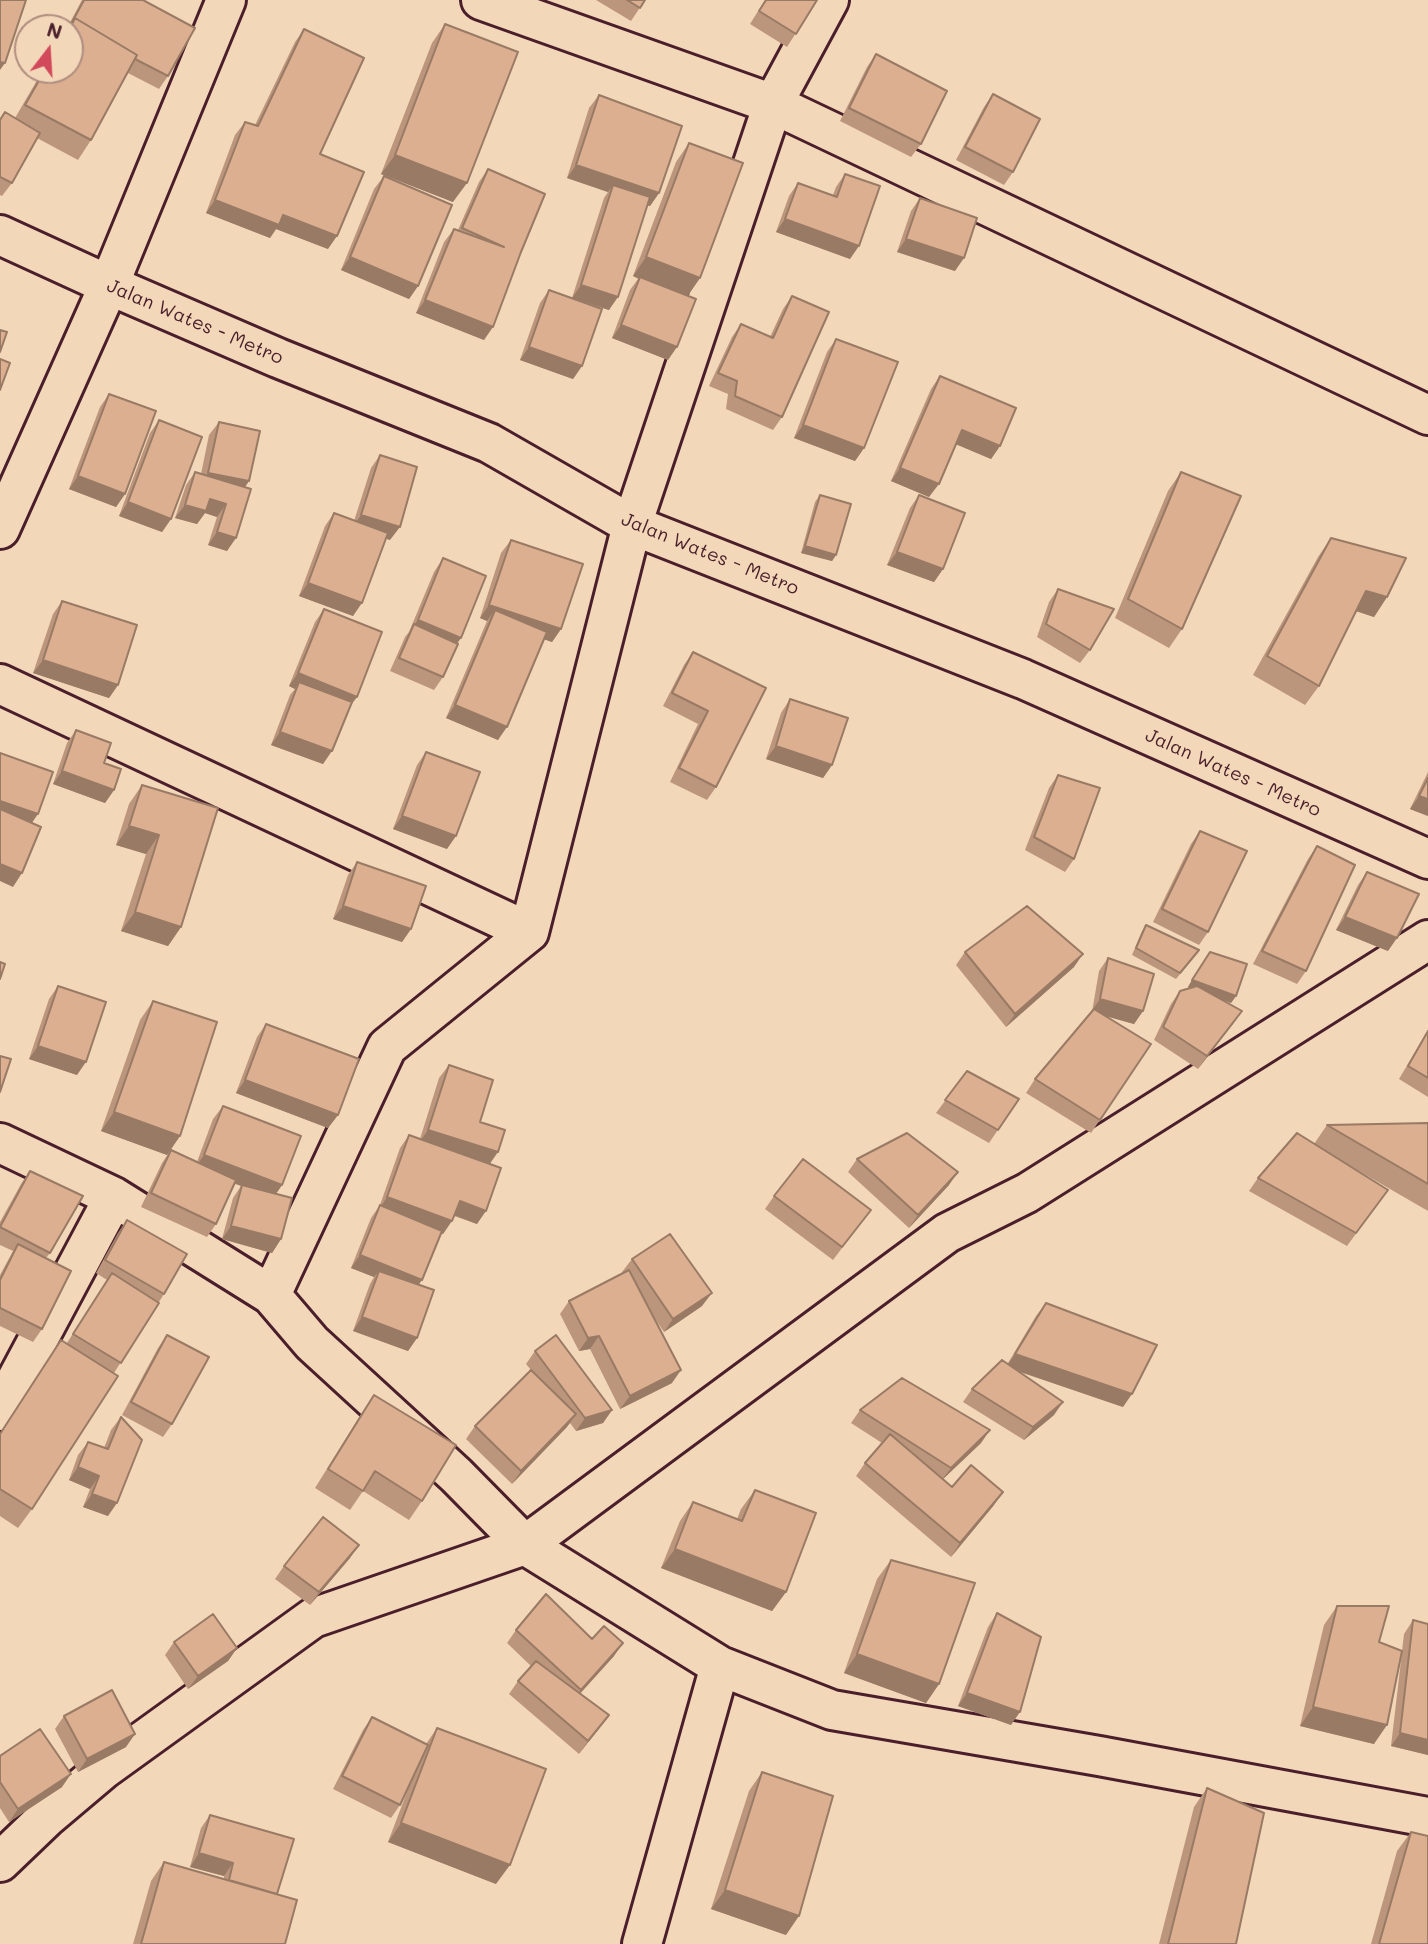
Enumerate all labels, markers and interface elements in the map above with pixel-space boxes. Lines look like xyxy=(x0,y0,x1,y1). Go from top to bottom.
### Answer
north arrow xyxy=(14,14,84,84)
text: N xyxy=(44,16,65,44)
street label: Jalan Wates - Metro xyxy=(103,274,287,370)
street label: Jalan Wates - Metro xyxy=(618,508,802,600)
street label: Jalan Wates - Metro xyxy=(1142,724,1324,822)

